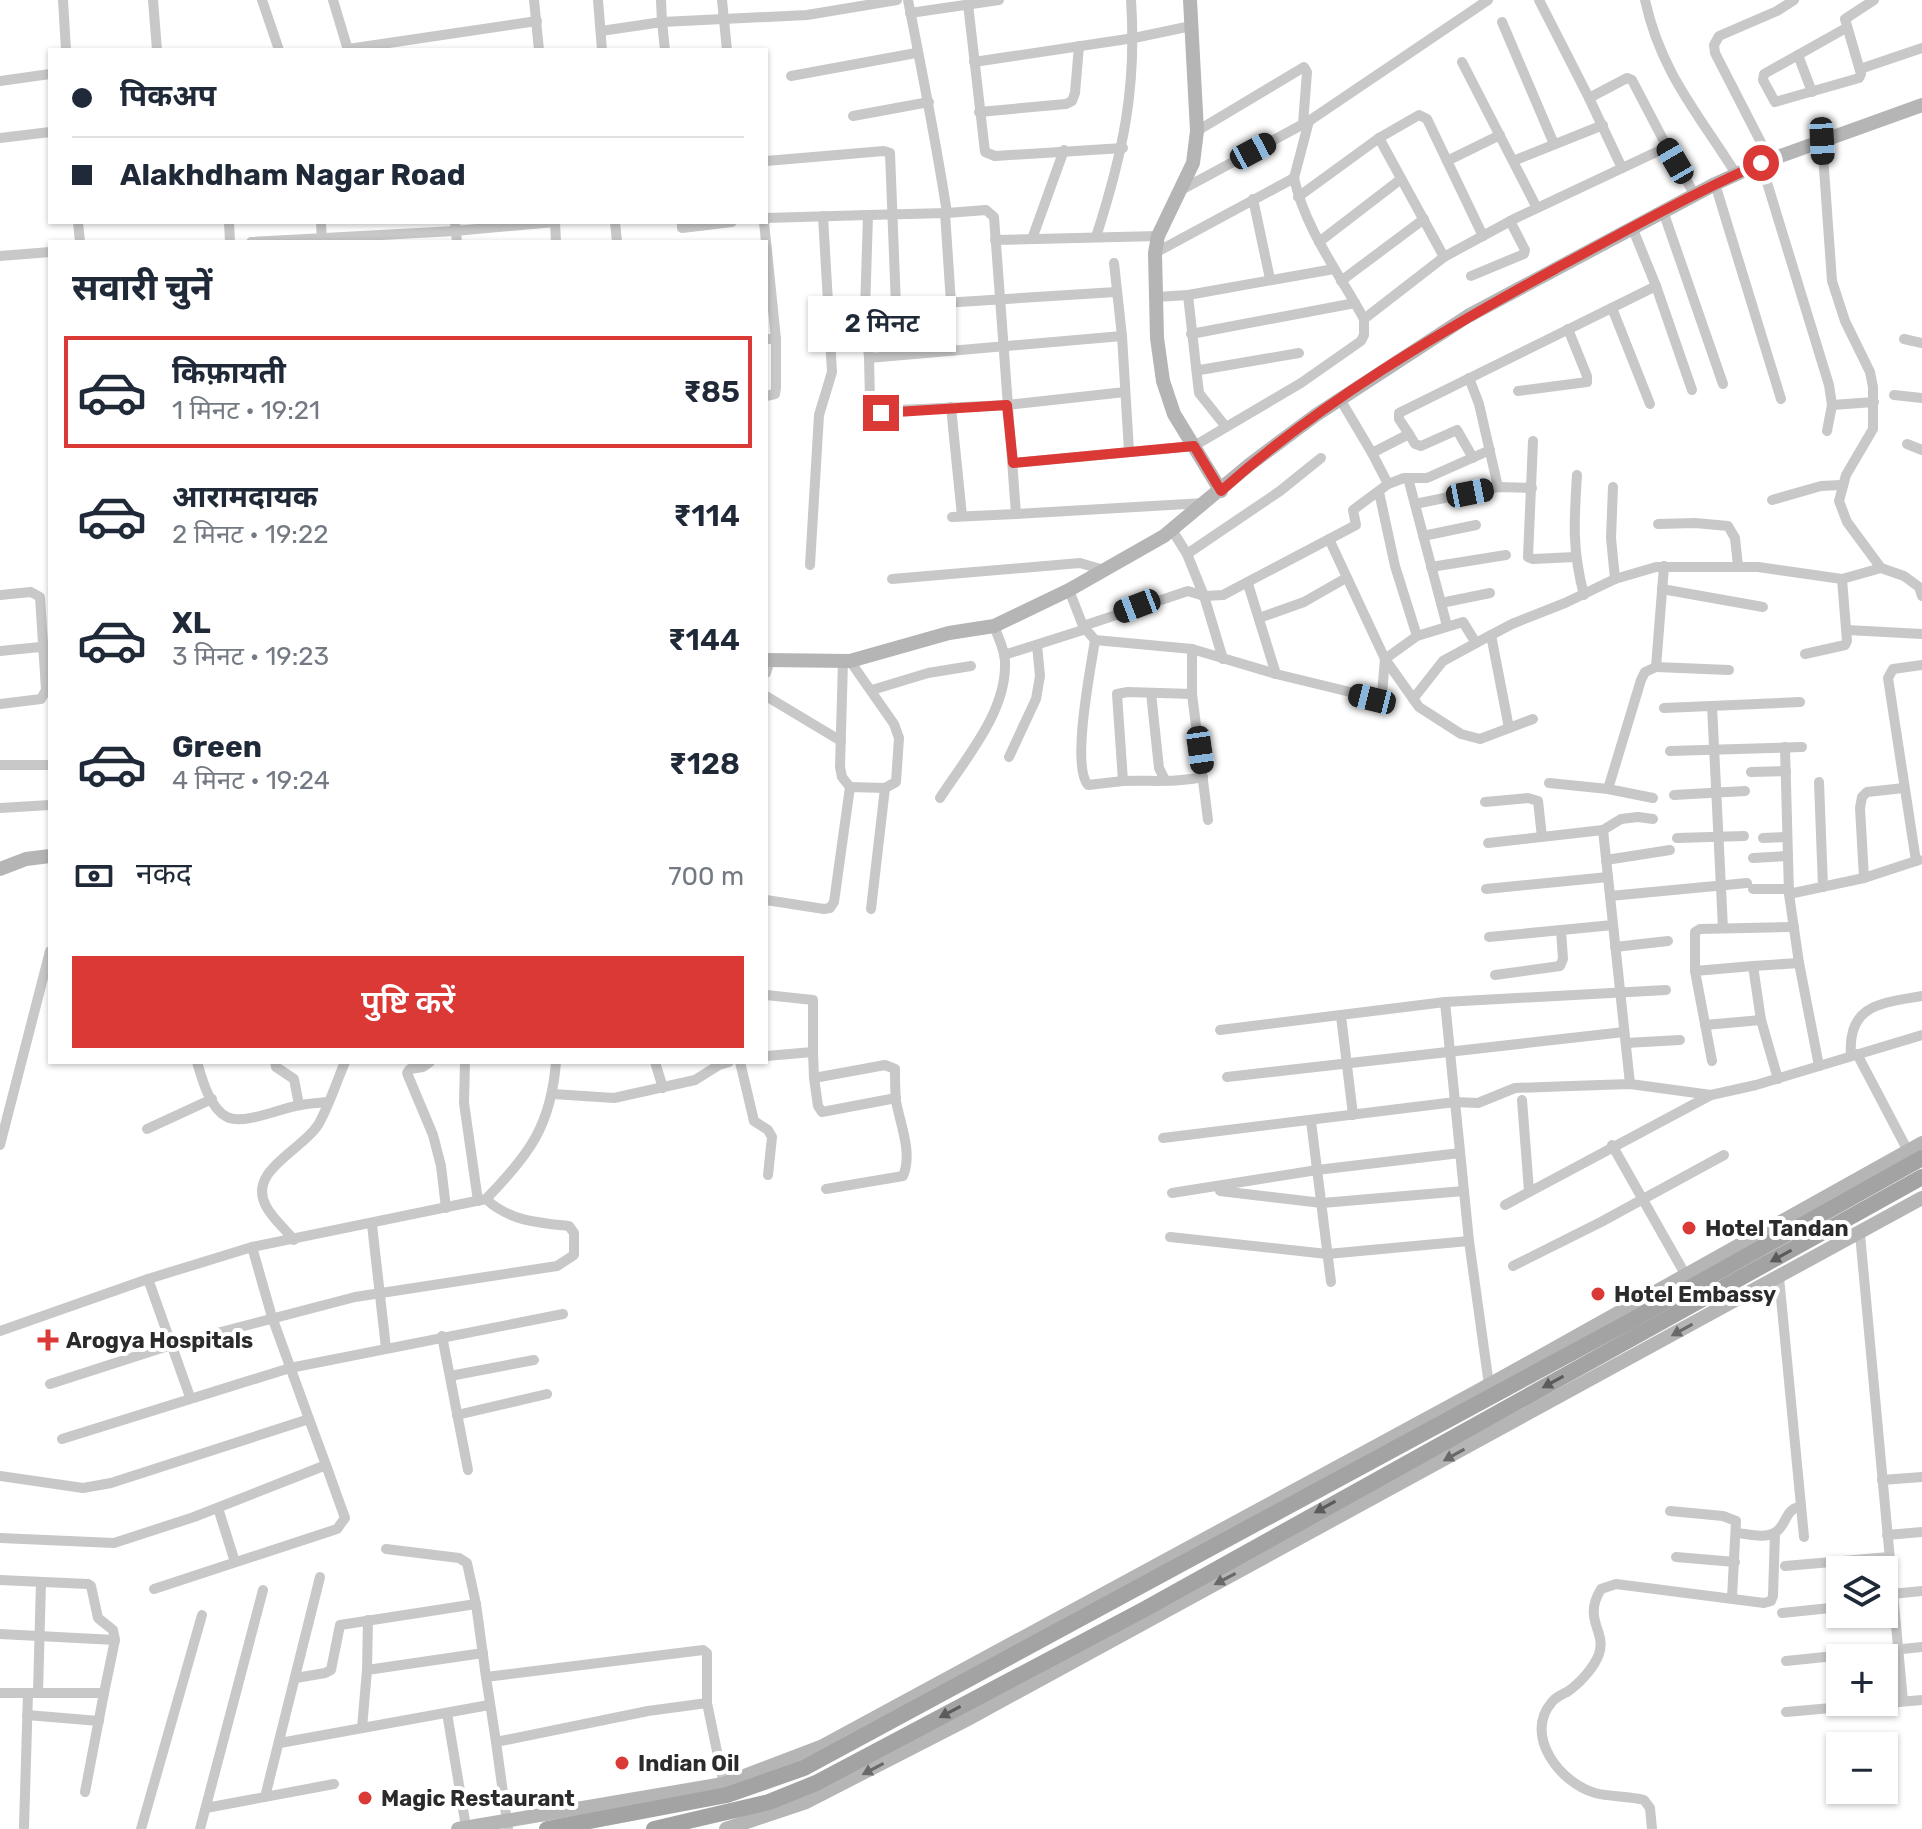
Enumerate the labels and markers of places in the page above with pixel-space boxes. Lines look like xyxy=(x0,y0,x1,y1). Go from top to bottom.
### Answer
place label: Hotel Tandan xyxy=(1705,1215,1849,1242)
marker: Hotel Tandan xyxy=(1680,1219,1698,1237)
place label: Hotel Embassy xyxy=(1614,1281,1776,1308)
marker: Hotel Embassy xyxy=(1589,1285,1607,1303)
place label: Arogya Hospitals xyxy=(66,1327,253,1354)
marker: Arogya Hospitals xyxy=(37,1329,59,1351)
place label: Indian Oil xyxy=(638,1750,740,1777)
marker: Indian Oil xyxy=(613,1754,631,1772)
place label: Magic Restaurant xyxy=(381,1785,575,1812)
marker: Magic Restaurant xyxy=(356,1789,374,1807)

